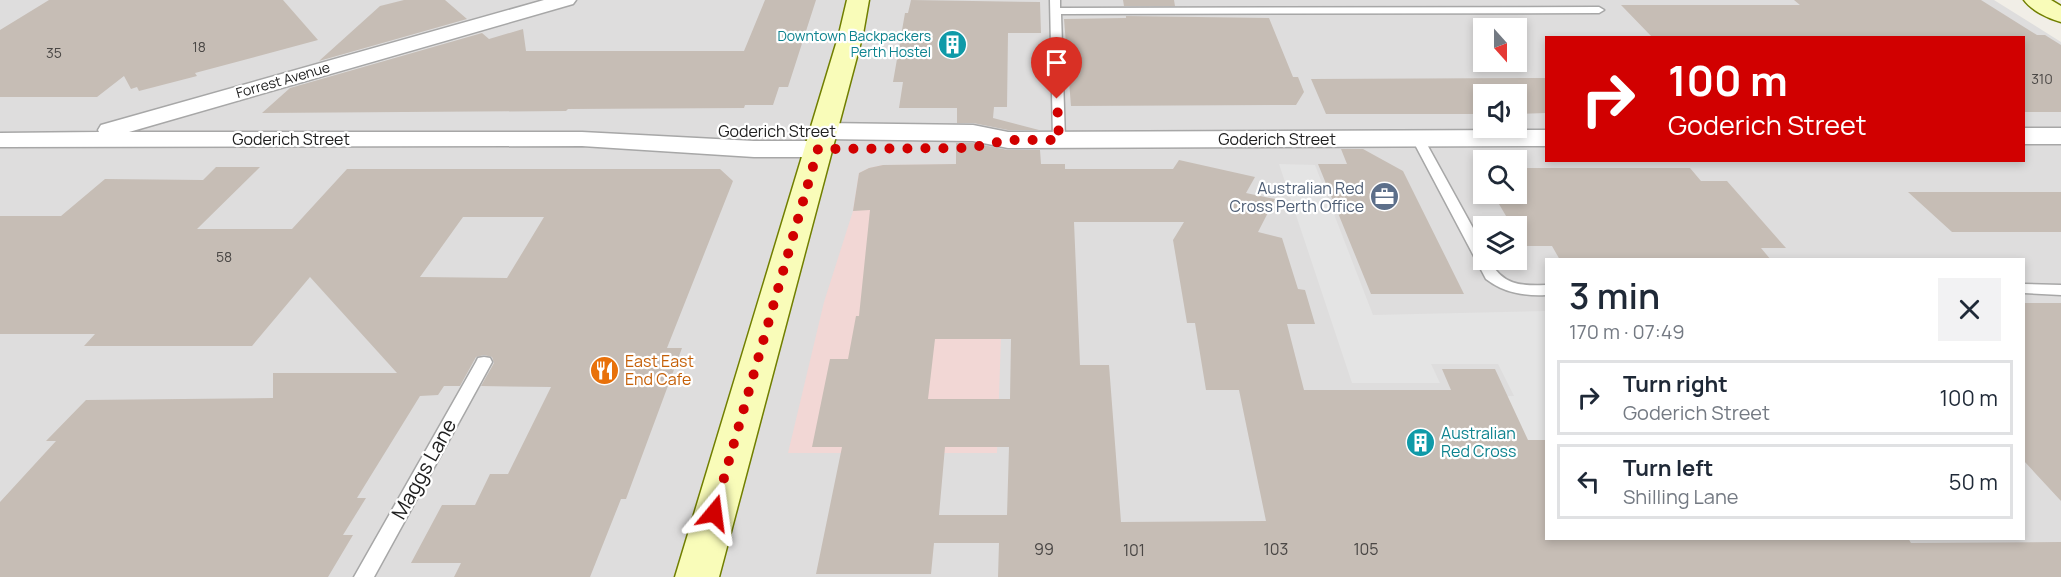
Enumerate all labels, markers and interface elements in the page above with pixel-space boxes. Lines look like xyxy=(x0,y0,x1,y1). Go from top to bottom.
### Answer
north arrow xyxy=(1473,18,1527,72)
map controls xyxy=(1473,18,1527,270)
place label: Downtown Backpackers Perth Hostel xyxy=(777,26,931,61)
building icon: Downtown Backpackers Perth Hostel xyxy=(936,28,968,60)
house number: 18 xyxy=(192,37,206,56)
pin xyxy=(1031,37,1082,99)
house number: 35 xyxy=(46,43,62,62)
icon: arrive xyxy=(1040,46,1073,79)
text: 100 m xyxy=(1668,51,1788,109)
street label: Forrest Avenue xyxy=(234,57,332,102)
icon: right xyxy=(1569,60,1647,138)
house number: 310 xyxy=(2031,69,2053,88)
button: sound xyxy=(1473,84,1527,138)
text: Goderich Street xyxy=(1668,106,1867,143)
street label: Goderich Street xyxy=(718,120,836,142)
street label: Goderich Street xyxy=(232,128,350,150)
street label: Goderich Street xyxy=(1218,128,1336,150)
button: search xyxy=(1473,150,1527,204)
place label: Australian Red Cross Perth Office xyxy=(1230,177,1364,217)
office icon: Australian Red Cross Perth Office xyxy=(1369,181,1401,213)
button: layers xyxy=(1473,216,1527,270)
house number: 58 xyxy=(216,247,232,266)
text: 3 min xyxy=(1569,271,1660,320)
button: close xyxy=(1938,278,2001,341)
text: 170 m · 07:49 xyxy=(1569,318,1685,345)
place label: East East End Cafe xyxy=(625,350,694,390)
restaurant icon: East East End Cafe xyxy=(588,354,620,386)
text: Turn right xyxy=(1623,369,1728,399)
icon: right xyxy=(1572,381,1605,414)
text: 100 m xyxy=(1940,383,1998,413)
text: Goderich Street xyxy=(1623,399,1770,426)
street label: Maggs Lane xyxy=(385,414,462,524)
place label: Australian Red Cross xyxy=(1441,422,1516,462)
building icon: Australian Red Cross xyxy=(1404,426,1436,458)
text: Turn left xyxy=(1623,453,1713,483)
icon: left xyxy=(1572,465,1605,498)
text: 50 m xyxy=(1949,467,1998,497)
position arrow xyxy=(682,481,746,545)
text: Shilling Lane xyxy=(1623,483,1738,510)
house number: 99 xyxy=(1034,538,1054,560)
house number: 103 xyxy=(1264,538,1288,560)
house number: 105 xyxy=(1353,538,1379,560)
house number: 101 xyxy=(1123,539,1145,561)

